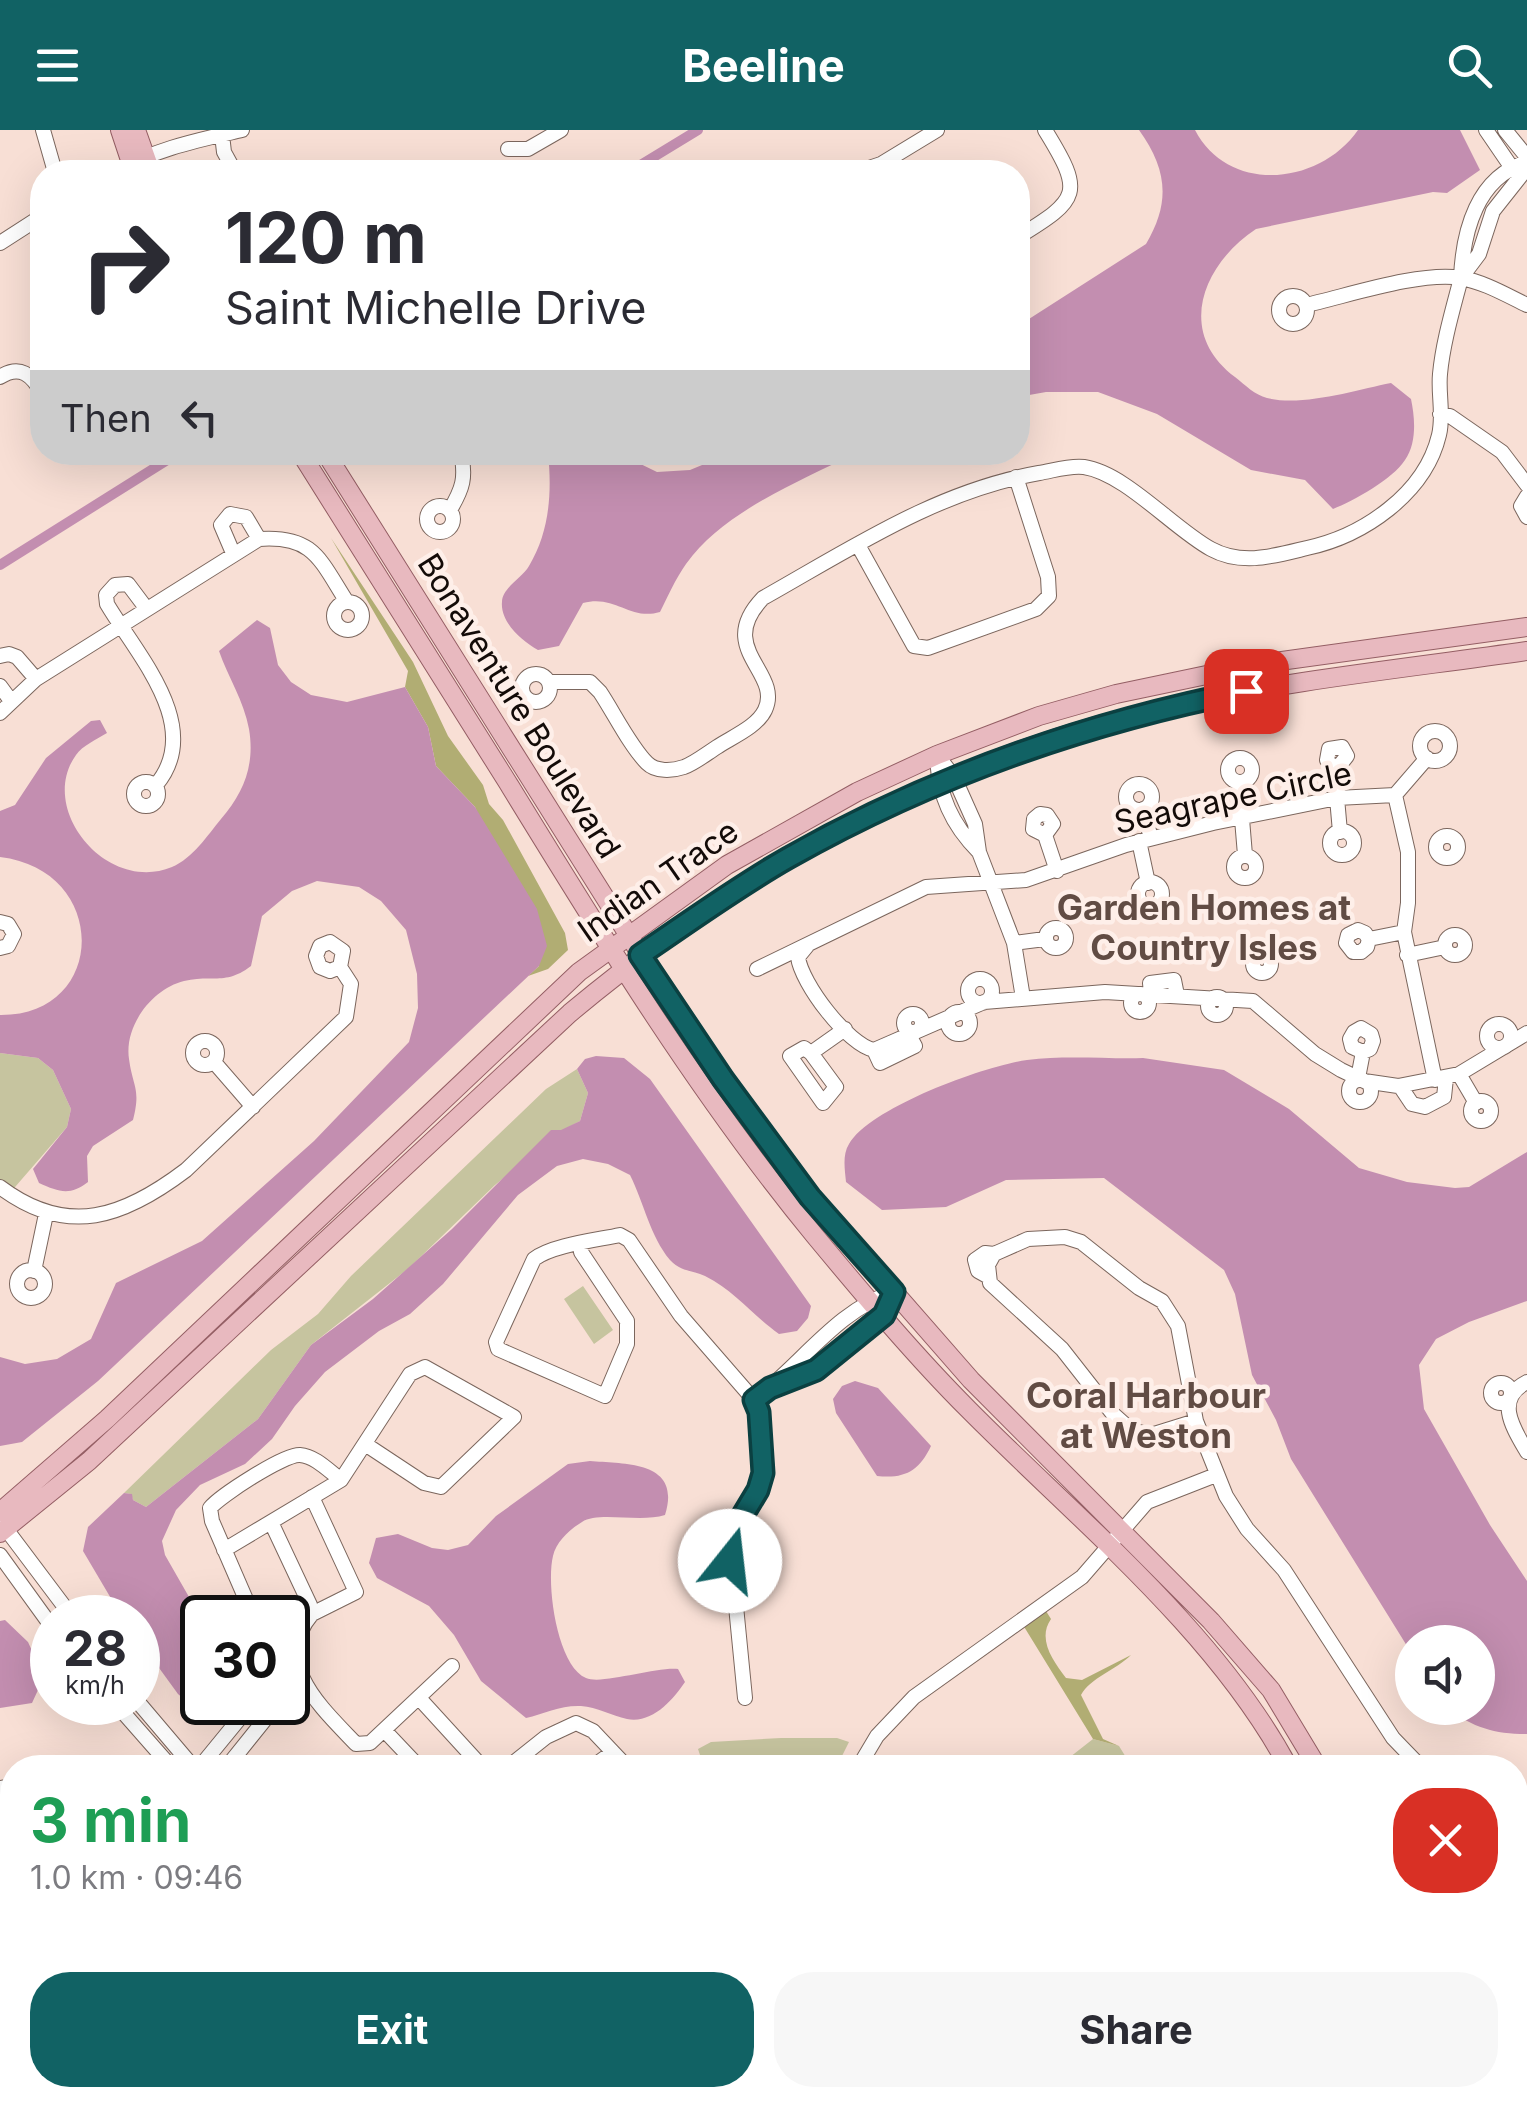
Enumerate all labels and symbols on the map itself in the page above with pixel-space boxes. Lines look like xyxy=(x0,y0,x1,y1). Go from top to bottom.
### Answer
street label: Bonaventure Boulevard xyxy=(410,546,629,865)
pin xyxy=(1204,649,1289,734)
street label: Seagrape Circle xyxy=(1111,753,1355,842)
street label: Indian Trace xyxy=(570,811,745,950)
district label: Garden Homes at Country Isles xyxy=(1057,886,1351,968)
district label: Coral Harbour at Weston xyxy=(1026,1374,1266,1456)
position arrow xyxy=(678,1509,782,1613)
speed limit sign: 30 xyxy=(180,1595,310,1725)

